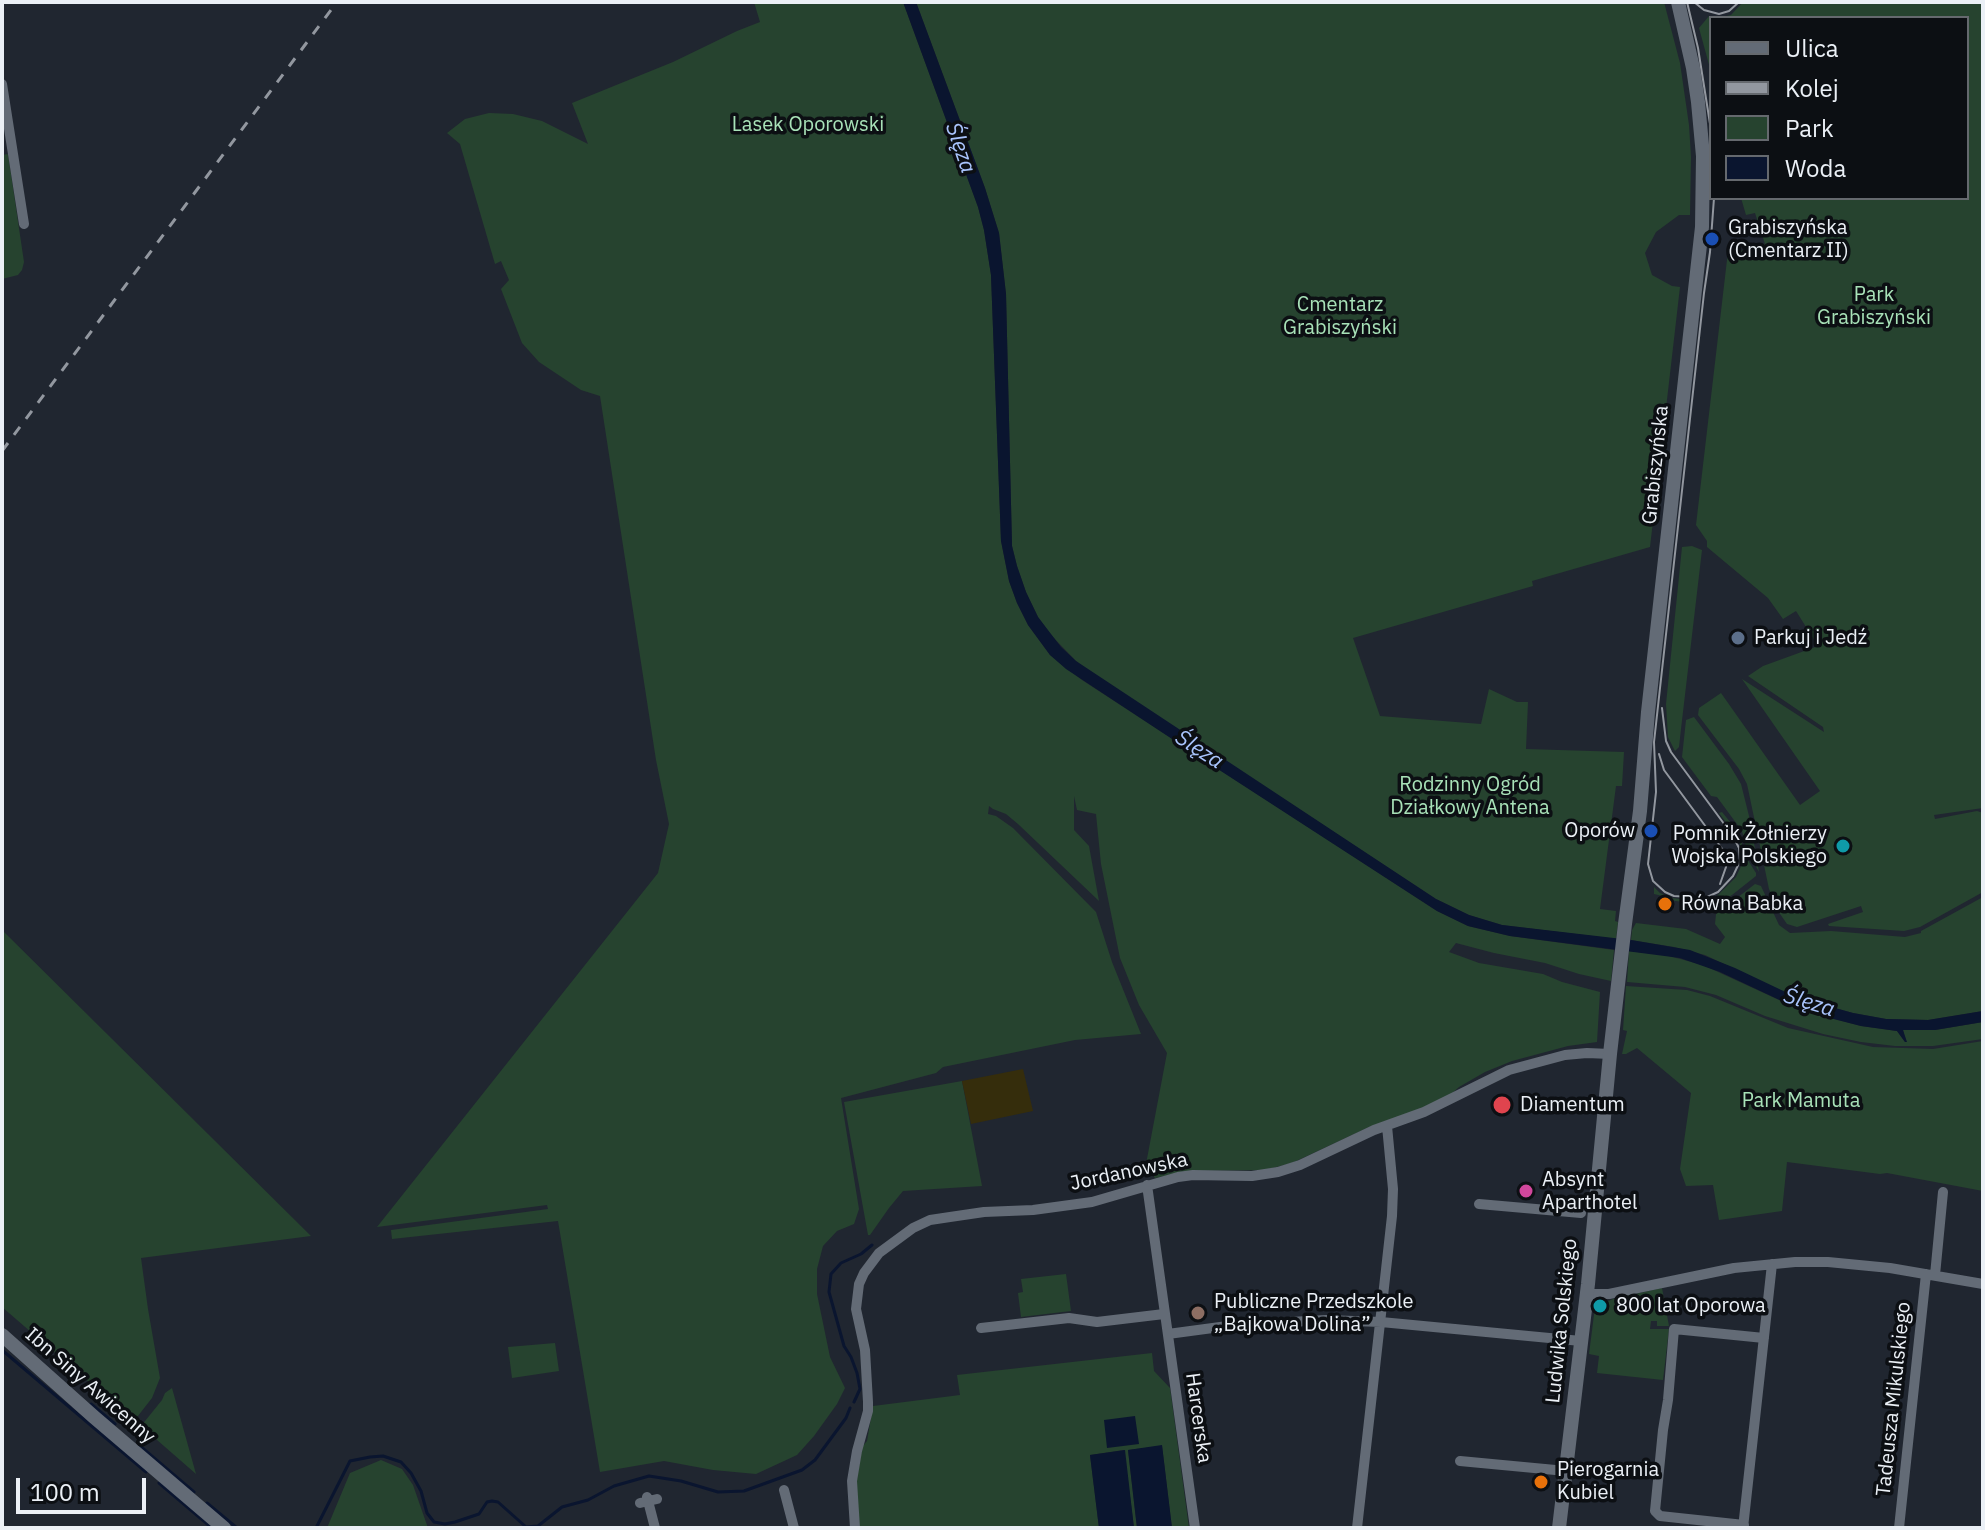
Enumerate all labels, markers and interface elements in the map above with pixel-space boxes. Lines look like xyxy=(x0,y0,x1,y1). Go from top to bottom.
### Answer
legend xyxy=(1709,16,1969,200)
text: Ulica xyxy=(1785,32,1839,64)
text: Kolej xyxy=(1785,72,1839,104)
text: Park xyxy=(1785,112,1834,144)
park label: Lasek Oporowski xyxy=(732,113,884,137)
water label: Ślęza xyxy=(939,119,981,177)
text: Woda xyxy=(1785,152,1846,184)
place label: Grabiszyńska (Cmentarz II) xyxy=(1728,216,1849,263)
marker: Grabiszyńska (Cmentarz II) xyxy=(1703,230,1721,248)
park label: Park Grabiszyński xyxy=(1817,283,1931,330)
park label: Cmentarz Grabiszyński xyxy=(1283,293,1397,340)
street label: Grabiszyńska xyxy=(1638,404,1674,526)
place label: Parkuj i Jedź xyxy=(1754,626,1867,650)
marker: Parkuj i Jedź xyxy=(1729,629,1747,647)
water label: Ślęza xyxy=(1170,725,1228,775)
park label: Rodzinny Ogród Działkowy Antena xyxy=(1390,773,1550,820)
place label: Oporów xyxy=(1564,819,1635,843)
marker: Oporów xyxy=(1642,822,1660,840)
place label: Pomnik Żołnierzy Wojska Polskiego xyxy=(1671,822,1827,869)
marker: Pomnik Żołnierzy Wojska Polskiego xyxy=(1834,837,1852,855)
place label: Równa Babka xyxy=(1681,892,1803,916)
marker: Równa Babka xyxy=(1656,895,1674,913)
water label: Ślęza xyxy=(1780,983,1838,1023)
park label: Park Mamuta xyxy=(1742,1089,1860,1113)
place label: Diamentum xyxy=(1520,1093,1625,1117)
marker: Diamentum xyxy=(1491,1094,1513,1116)
street label: Jordanowska xyxy=(1068,1148,1190,1196)
place label: Absynt Aparthotel xyxy=(1542,1168,1637,1215)
marker: Absynt Aparthotel xyxy=(1517,1182,1535,1200)
street label: Ludwika Solskiego xyxy=(1541,1238,1583,1404)
place label: Publiczne Przedszkole „Bajkowa Dolina” xyxy=(1214,1290,1413,1337)
place label: 800 lat Oporowa xyxy=(1616,1294,1766,1318)
marker: 800 lat Oporowa xyxy=(1591,1297,1609,1315)
street label: Tadeusza Mikulskiego xyxy=(1872,1301,1916,1497)
marker: Publiczne Przedszkole „Bajkowa Dolina” xyxy=(1189,1304,1207,1322)
street label: Ibn Siny Awicenny xyxy=(20,1323,160,1449)
street label: Harcerska xyxy=(1180,1371,1216,1465)
place label: Pierogarnia Kubiel xyxy=(1557,1458,1659,1505)
scale bar xyxy=(20,1462,150,1512)
marker: Pierogarnia Kubiel xyxy=(1532,1473,1550,1491)
text: 100 m xyxy=(30,1476,100,1508)

